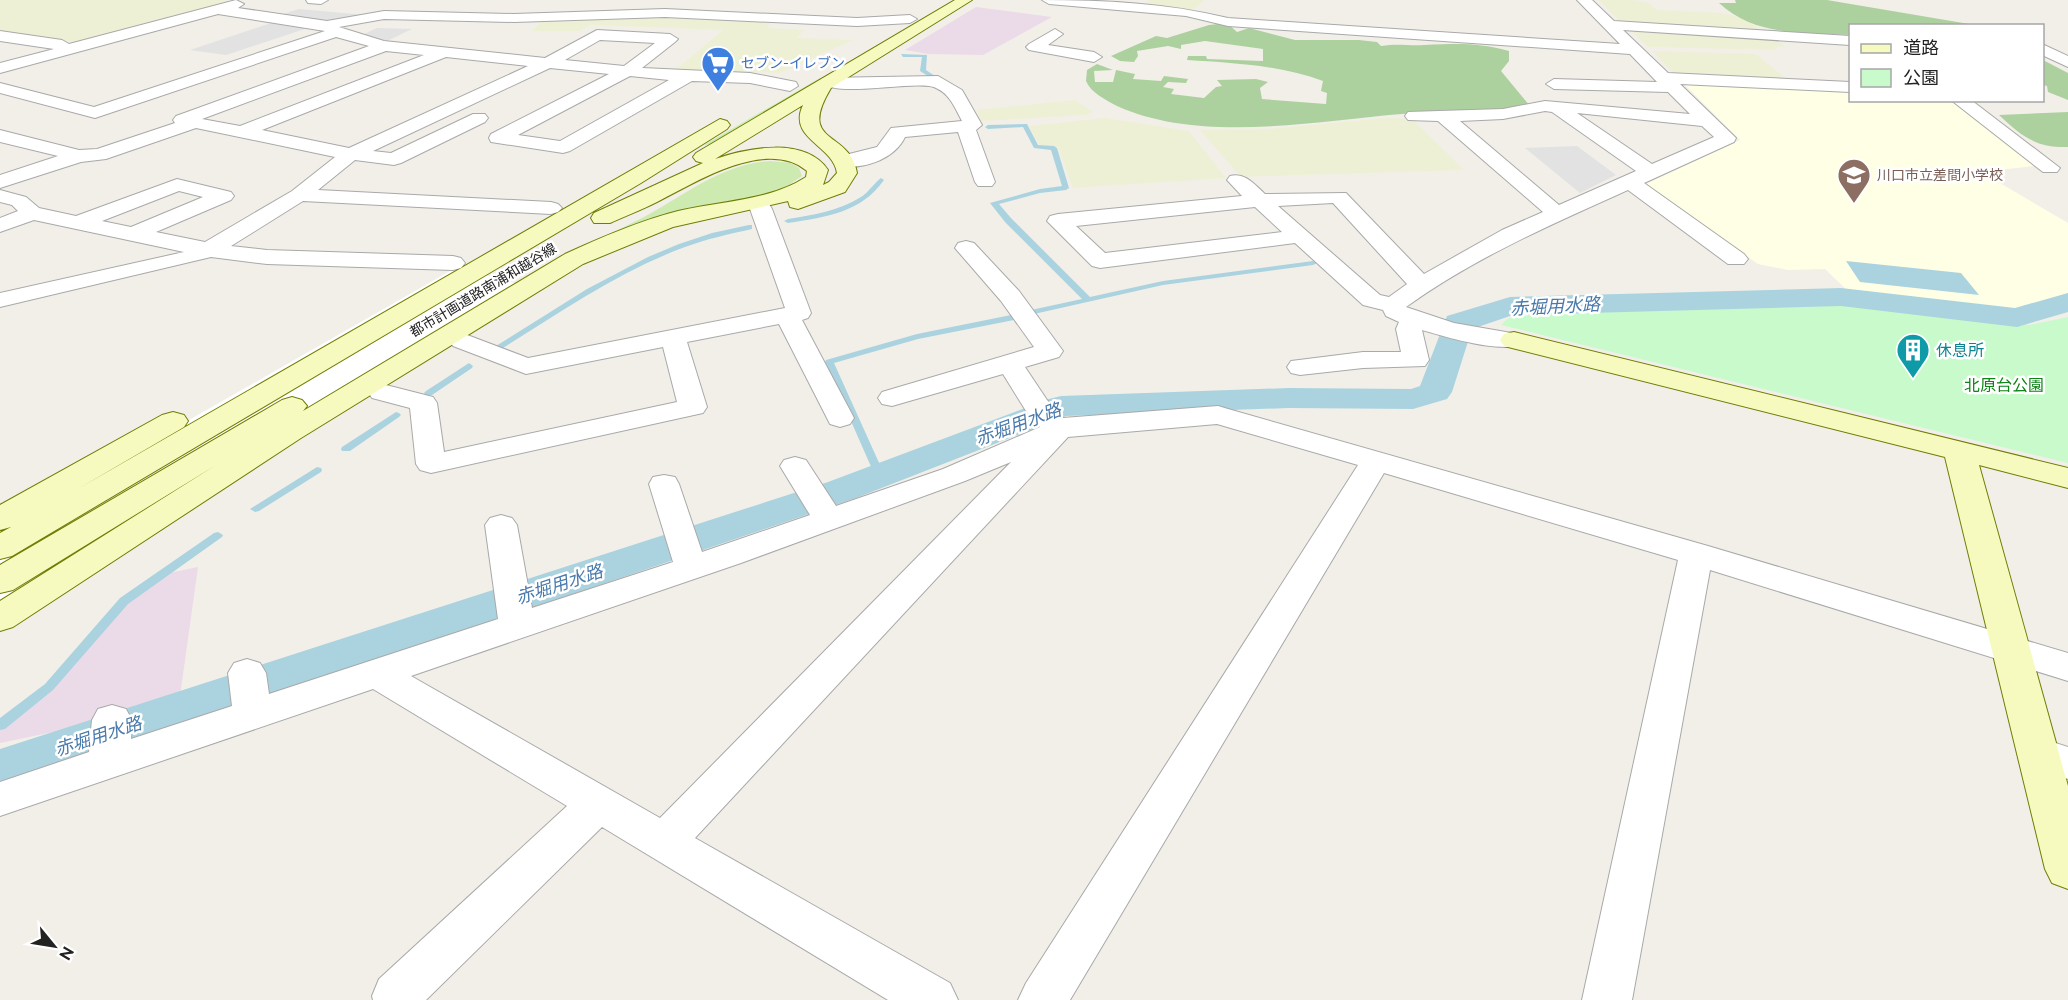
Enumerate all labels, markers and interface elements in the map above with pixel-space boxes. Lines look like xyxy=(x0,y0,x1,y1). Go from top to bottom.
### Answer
legend xyxy=(1849,24,2044,102)
text: 道路 xyxy=(1903,37,1939,58)
supermarket icon: セブン-イレブン xyxy=(700,45,736,92)
place label: セブン-イレブン xyxy=(741,55,845,71)
text: 公園 xyxy=(1903,67,1939,88)
school or university icon: 川口市立差間小学校 xyxy=(1836,157,1872,204)
place label: 川口市立差間小学校 xyxy=(1877,167,2003,183)
street label: 都市計画道路南浦和越谷線 xyxy=(407,240,559,340)
water label: 赤堀用水路 xyxy=(1510,293,1602,319)
building icon: 休息所 xyxy=(1895,332,1931,379)
place label: 休息所 xyxy=(1936,341,1984,360)
park label: 北原台公園 xyxy=(1964,376,2044,395)
water label: 赤堀用水路 xyxy=(972,398,1066,449)
water label: 赤堀用水路 xyxy=(513,559,607,608)
water label: 赤堀用水路 xyxy=(52,711,146,760)
north arrow xyxy=(24,916,84,976)
text: N xyxy=(55,943,78,963)

